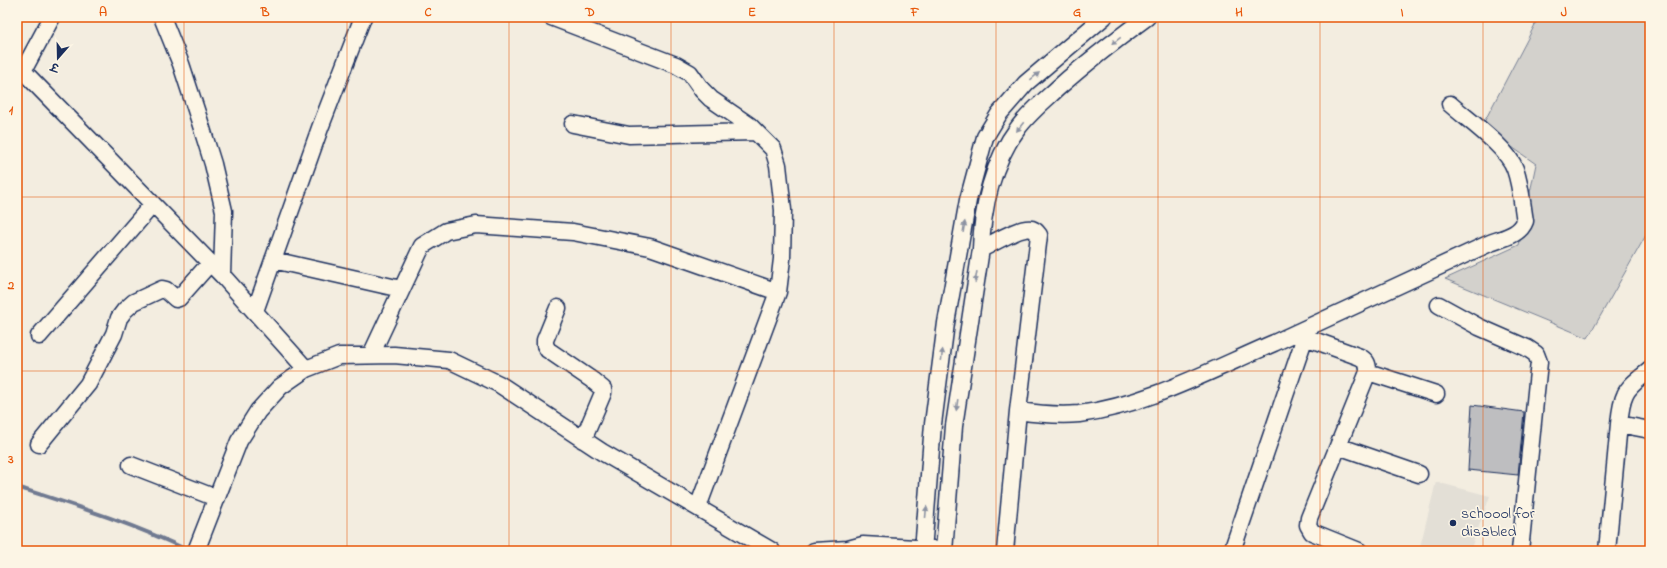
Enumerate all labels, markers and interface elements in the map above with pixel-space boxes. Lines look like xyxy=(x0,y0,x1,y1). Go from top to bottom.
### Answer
text: A xyxy=(99,3,107,22)
text: B xyxy=(260,3,270,22)
text: C xyxy=(424,3,432,22)
text: D xyxy=(584,3,595,22)
text: E xyxy=(748,3,756,22)
text: F xyxy=(910,3,920,22)
text: G xyxy=(1073,3,1081,22)
text: H xyxy=(1235,3,1243,22)
text: I xyxy=(1400,3,1404,22)
text: J xyxy=(1561,3,1567,22)
one-way arrow xyxy=(1111,36,1122,45)
north arrow xyxy=(38,38,78,78)
text: उ xyxy=(47,57,62,76)
one-way arrow xyxy=(1029,71,1040,80)
text: 1 xyxy=(9,101,14,120)
one-way arrow xyxy=(1015,122,1024,132)
one-way arrow xyxy=(961,221,967,233)
one-way arrow xyxy=(973,270,979,283)
text: 2 xyxy=(7,276,15,295)
one-way arrow xyxy=(938,349,945,361)
one-way arrow xyxy=(954,399,960,411)
text: 3 xyxy=(7,450,14,469)
place label: schoool for disabled xyxy=(1461,502,1535,544)
one-way arrow xyxy=(922,506,929,518)
marker: schoool for disabled xyxy=(1448,518,1458,528)

